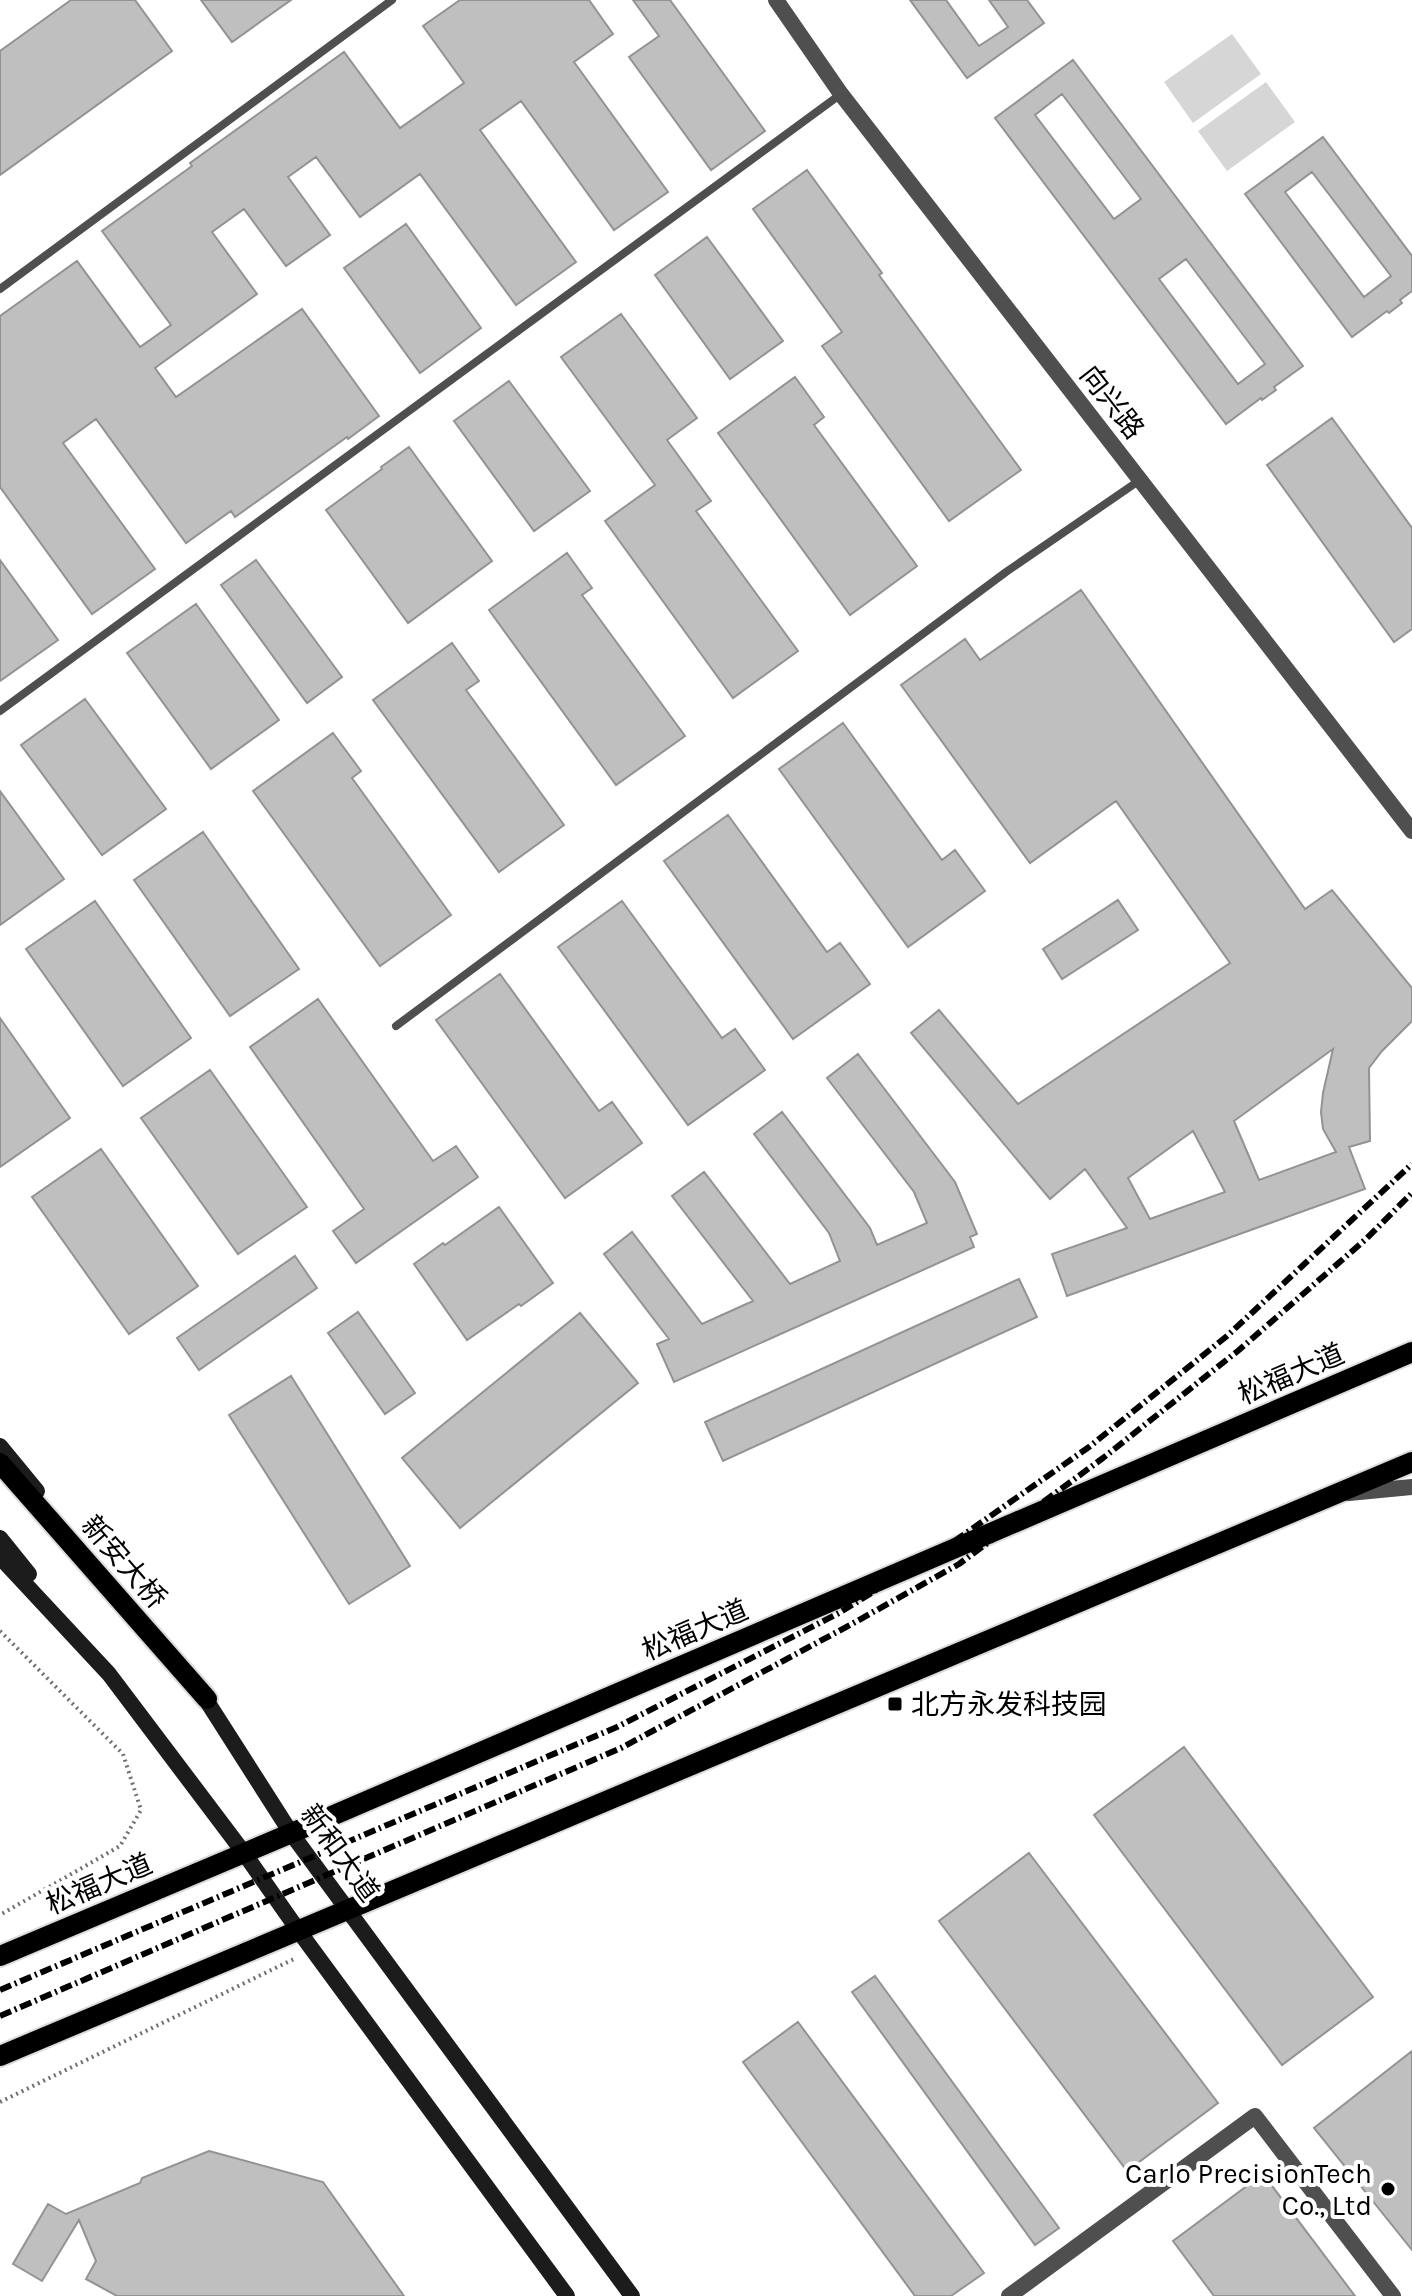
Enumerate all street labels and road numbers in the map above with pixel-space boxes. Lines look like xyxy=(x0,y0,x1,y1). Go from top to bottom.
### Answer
street label: 向兴路 xyxy=(1073,359,1151,445)
street label: 松福大道 xyxy=(1233,1337,1349,1411)
street label: 新安大桥 xyxy=(75,1509,173,1615)
street label: 松福大道 xyxy=(637,1593,753,1667)
street label: 新和大道 xyxy=(294,1798,386,1908)
street label: 松福大道 xyxy=(41,1847,157,1921)

